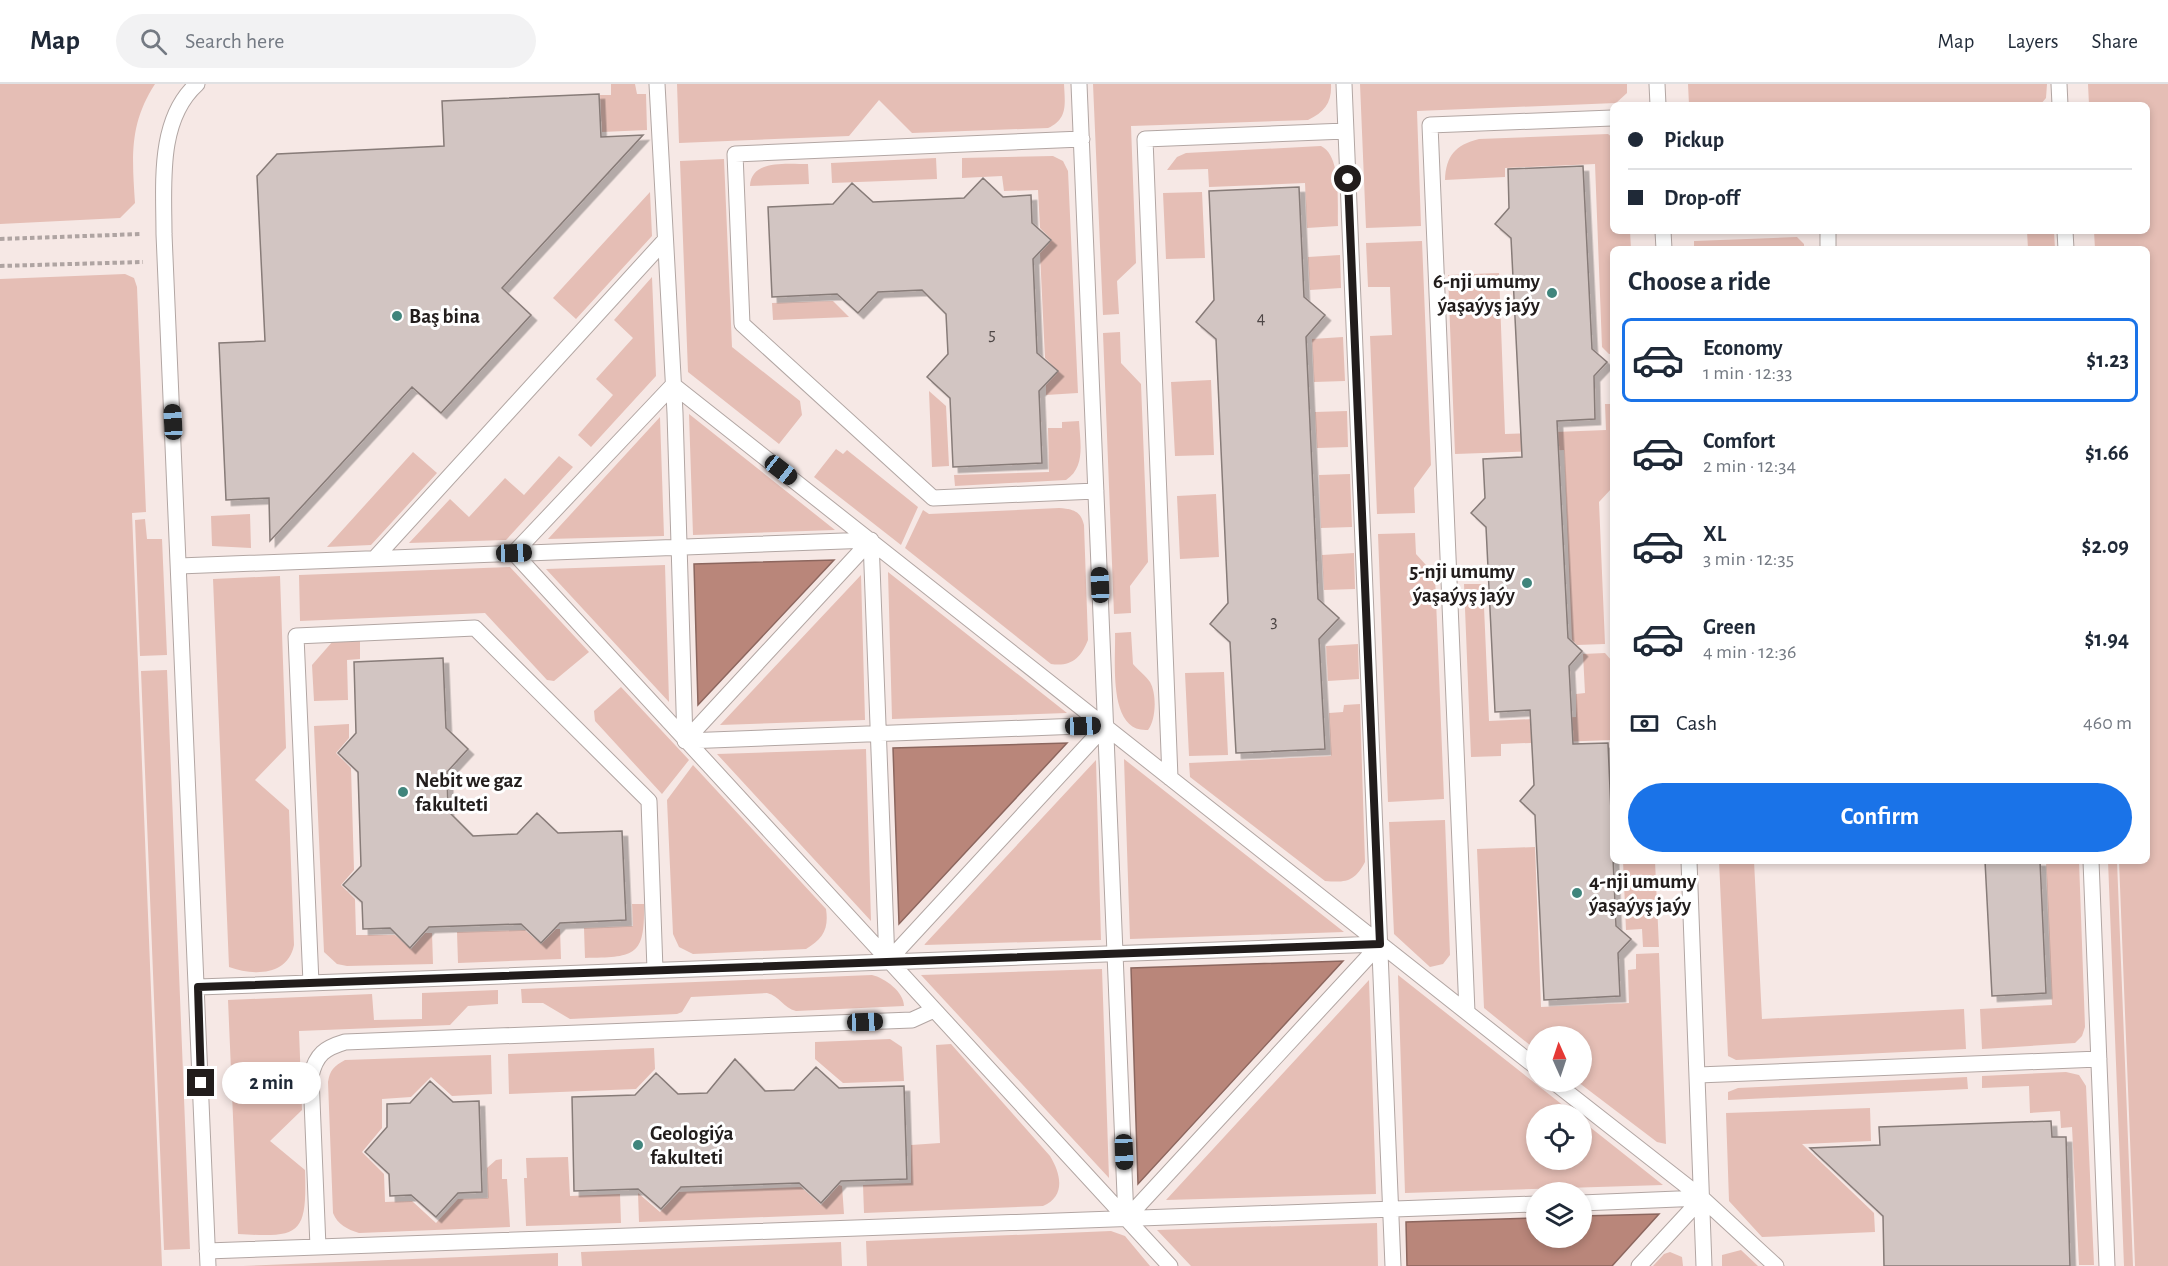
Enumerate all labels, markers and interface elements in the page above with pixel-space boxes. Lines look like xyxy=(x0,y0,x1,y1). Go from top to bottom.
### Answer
search box xyxy=(116,14,536,68)
icon: search xyxy=(137,25,170,58)
text: Map xyxy=(30,27,80,55)
text: Search here xyxy=(185,30,284,52)
text: Map xyxy=(1938,31,1974,52)
text: Layers xyxy=(2007,31,2058,52)
text: Share xyxy=(2091,31,2138,52)
text: Pickup xyxy=(1664,129,1724,151)
route start xyxy=(1334,165,1361,192)
text: Drop-off xyxy=(1664,187,1740,209)
text: Choose a ride xyxy=(1628,268,1771,295)
place label: 6-nji umumy ýaşaýyş jaýy xyxy=(1433,271,1541,316)
marker: 6-nji umumy ýaşaýyş jaýy xyxy=(1545,286,1559,300)
place label: Baş bina xyxy=(409,306,480,327)
marker: Baş bina xyxy=(390,309,404,323)
house number: 4 xyxy=(1257,310,1266,328)
house number: 5 xyxy=(988,326,996,344)
icon: car xyxy=(1631,333,1685,387)
text: Economy xyxy=(1703,337,1783,359)
text: $1.23 xyxy=(2086,349,2129,371)
text: 1 min · 12:33 xyxy=(1703,363,1793,383)
car xyxy=(163,404,183,440)
icon: car xyxy=(1631,426,1685,480)
text: Comfort xyxy=(1703,430,1775,452)
text: $1.66 xyxy=(2085,442,2129,464)
car xyxy=(761,452,801,488)
text: 2 min · 12:34 xyxy=(1703,456,1796,476)
icon: car xyxy=(1631,519,1685,573)
text: XL xyxy=(1703,523,1726,545)
text: $2.09 xyxy=(2082,535,2129,557)
car xyxy=(496,543,532,563)
text: 3 min · 12:35 xyxy=(1703,549,1794,569)
place label: 5-nji umumy ýaşaýyş jaýy xyxy=(1409,561,1516,606)
car xyxy=(1090,567,1110,603)
marker: 5-nji umumy ýaşaýyş jaýy xyxy=(1520,576,1534,590)
icon: car xyxy=(1631,612,1685,666)
house number: 3 xyxy=(1270,613,1278,631)
text: Green xyxy=(1703,616,1756,638)
text: $1.94 xyxy=(2084,628,2129,650)
text: 4 min · 12:36 xyxy=(1703,642,1796,662)
icon: cash xyxy=(1628,707,1661,740)
text: Cash xyxy=(1676,712,1717,734)
text: 460 m xyxy=(2083,713,2132,733)
car xyxy=(1065,716,1101,736)
place label: Nebit we gaz fakulteti xyxy=(415,770,523,815)
button: Confirm xyxy=(1628,783,2132,852)
marker: Nebit we gaz fakulteti xyxy=(396,785,410,799)
place label: 4-nji umumy ýaşaýyş jaýy xyxy=(1588,871,1697,916)
marker: 4-nji umumy ýaşaýyş jaýy xyxy=(1570,886,1584,900)
car xyxy=(847,1012,883,1032)
north arrow xyxy=(1526,1026,1592,1092)
map controls xyxy=(1526,1026,1592,1248)
callout: 2 min xyxy=(222,1062,321,1104)
route end xyxy=(187,1069,214,1096)
text: 2 min xyxy=(249,1073,294,1093)
button: locate xyxy=(1526,1104,1592,1170)
place label: Geologiýa fakulteti xyxy=(650,1123,734,1168)
car xyxy=(1114,1134,1134,1170)
marker: Geologiýa fakulteti xyxy=(631,1138,645,1152)
button: layers xyxy=(1526,1182,1592,1248)

